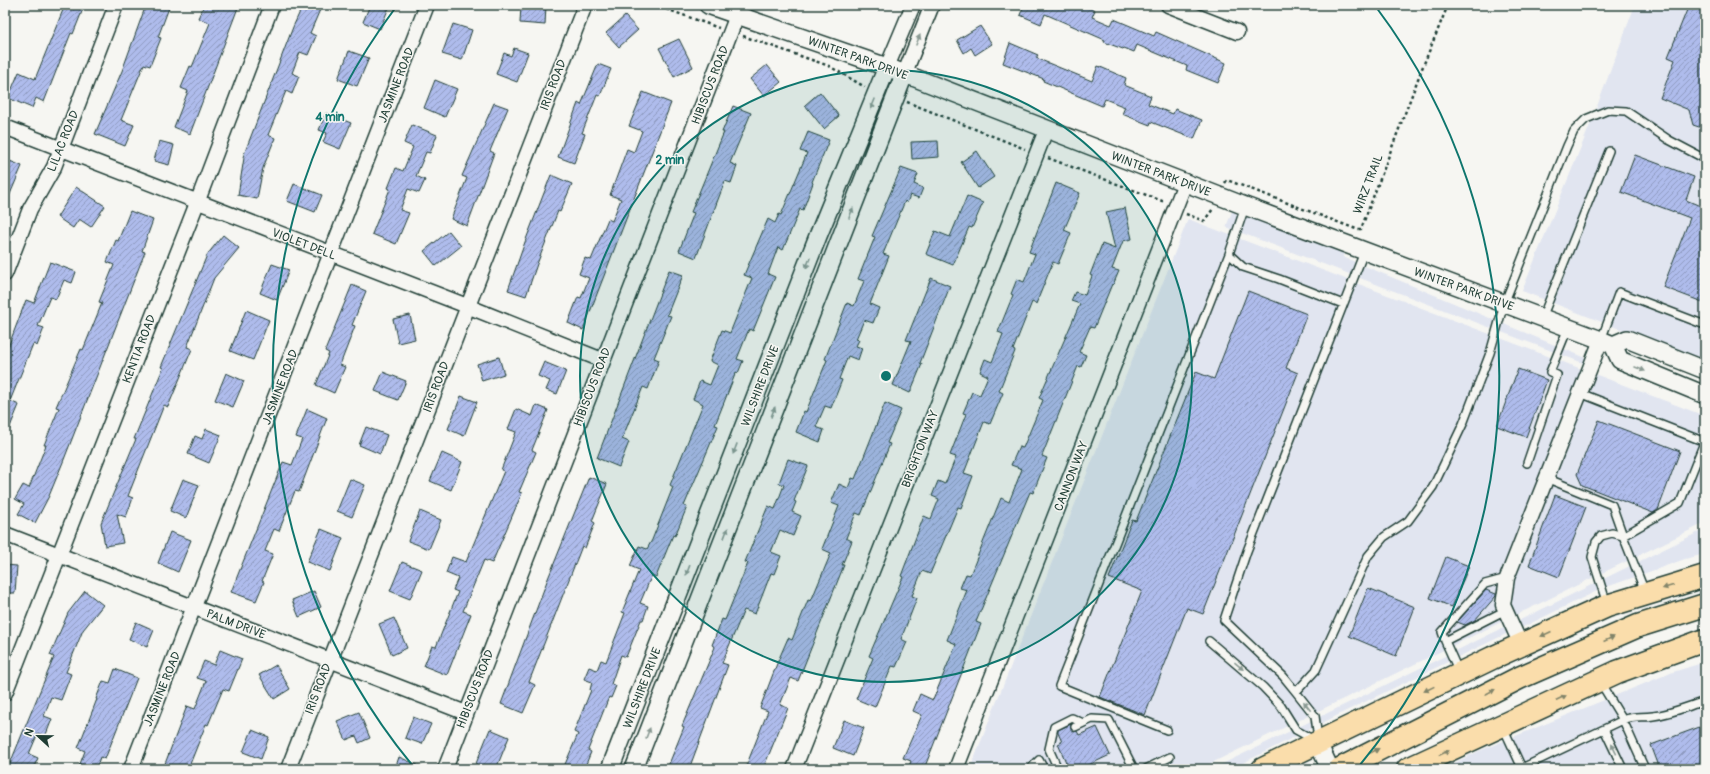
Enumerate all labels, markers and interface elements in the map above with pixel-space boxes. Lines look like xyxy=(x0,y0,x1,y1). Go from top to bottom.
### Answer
street label: WINTER PARK DRIVE xyxy=(806,33,910,84)
one-way arrow xyxy=(916,33,922,45)
street label: HIBISCUS ROAD xyxy=(689,43,733,127)
street label: JASMINE ROAD xyxy=(375,45,418,125)
street label: IRIS ROAD xyxy=(537,57,570,113)
one-way arrow xyxy=(869,98,875,110)
street label: LILAC ROAD xyxy=(44,108,83,174)
text: 4 min xyxy=(314,110,345,125)
street label: WINTER PARK DRIVE xyxy=(1109,149,1213,200)
street label: WIRZ TRAIL xyxy=(1350,152,1387,216)
text: 2 min xyxy=(656,153,685,168)
one-way arrow xyxy=(848,206,854,218)
street label: VIOLET DELL xyxy=(270,225,338,264)
one-way arrow xyxy=(804,257,810,269)
street label: WINTER PARK DRIVE xyxy=(1412,264,1516,315)
street label: KENTIA ROAD xyxy=(120,312,160,386)
street label: WILSHIRE DRIVE xyxy=(738,344,783,429)
street label: HIBISCUS ROAD xyxy=(571,345,615,429)
street label: JASMINE ROAD xyxy=(259,347,302,427)
street label: IRIS ROAD xyxy=(420,359,453,415)
one-way arrow xyxy=(1635,366,1647,372)
centre of rings xyxy=(879,369,893,383)
one-way arrow xyxy=(771,406,777,418)
street label: BRIGHTON WAY xyxy=(899,408,942,490)
street label: CANNON WAY xyxy=(1051,439,1092,513)
one-way arrow xyxy=(731,444,737,456)
one-way arrow xyxy=(723,527,729,539)
one-way arrow xyxy=(684,565,690,577)
one-way arrow xyxy=(1661,585,1673,591)
street label: PALM DRIVE xyxy=(204,606,268,643)
one-way arrow xyxy=(1540,631,1552,637)
one-way arrow xyxy=(1603,636,1614,642)
street label: WILSHIRE DRIVE xyxy=(620,646,665,731)
street label: HIBISCUS ROAD xyxy=(454,647,498,731)
street label: JASMINE ROAD xyxy=(141,649,184,729)
street label: IRIS ROAD xyxy=(302,661,335,717)
one-way arrow xyxy=(1234,662,1244,671)
one-way arrow xyxy=(1423,686,1434,692)
one-way arrow xyxy=(1485,689,1496,696)
one-way arrow xyxy=(1556,695,1567,701)
one-way arrow xyxy=(1303,701,1311,712)
north arrow xyxy=(18,716,58,756)
text: N xyxy=(22,726,37,738)
one-way arrow xyxy=(646,726,652,738)
one-way arrow xyxy=(1611,743,1617,755)
one-way arrow xyxy=(1369,748,1380,755)
one-way arrow xyxy=(1438,750,1449,756)

